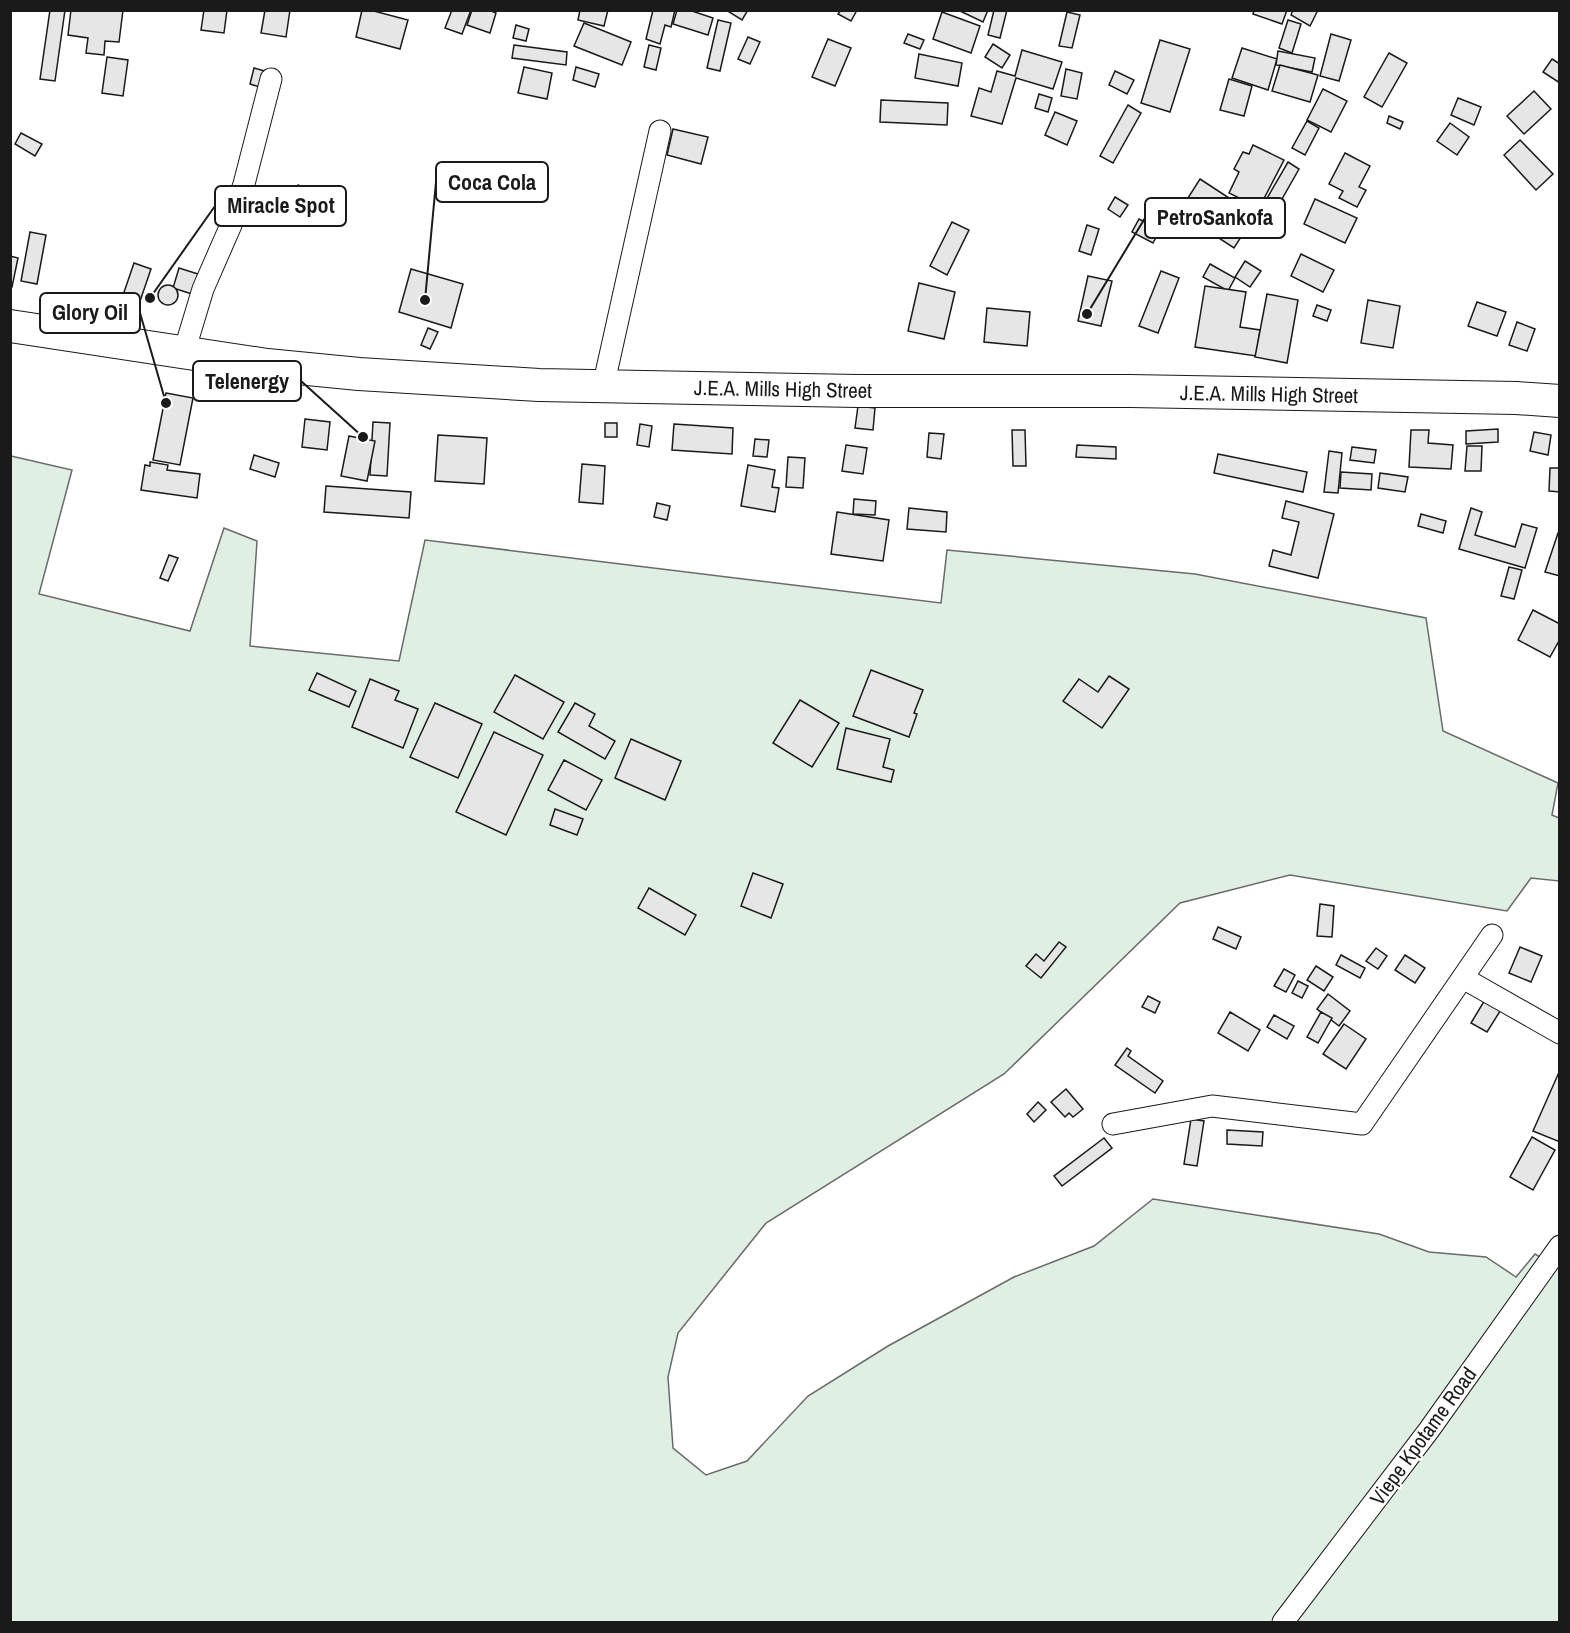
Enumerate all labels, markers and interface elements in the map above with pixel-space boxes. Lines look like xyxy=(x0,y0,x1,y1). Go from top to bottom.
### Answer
callout: Coca Cola xyxy=(436,162,548,202)
text: Coca Cola xyxy=(448,167,536,197)
callout: Miracle Spot xyxy=(215,186,346,226)
text: Miracle Spot xyxy=(227,190,335,220)
callout: PetroSankofa xyxy=(1145,198,1285,238)
text: PetroSankofa xyxy=(1157,202,1273,232)
callout: Glory Oil xyxy=(40,293,140,333)
text: Glory Oil xyxy=(52,297,128,327)
callout: Telenergy xyxy=(193,361,301,401)
text: Telenergy xyxy=(205,366,289,396)
street label: J.E.A. Mills High Street xyxy=(694,373,872,405)
street label: J.E.A. Mills High Street xyxy=(1180,378,1358,410)
street label: Viepe Kpotame Road xyxy=(1363,1361,1483,1511)

